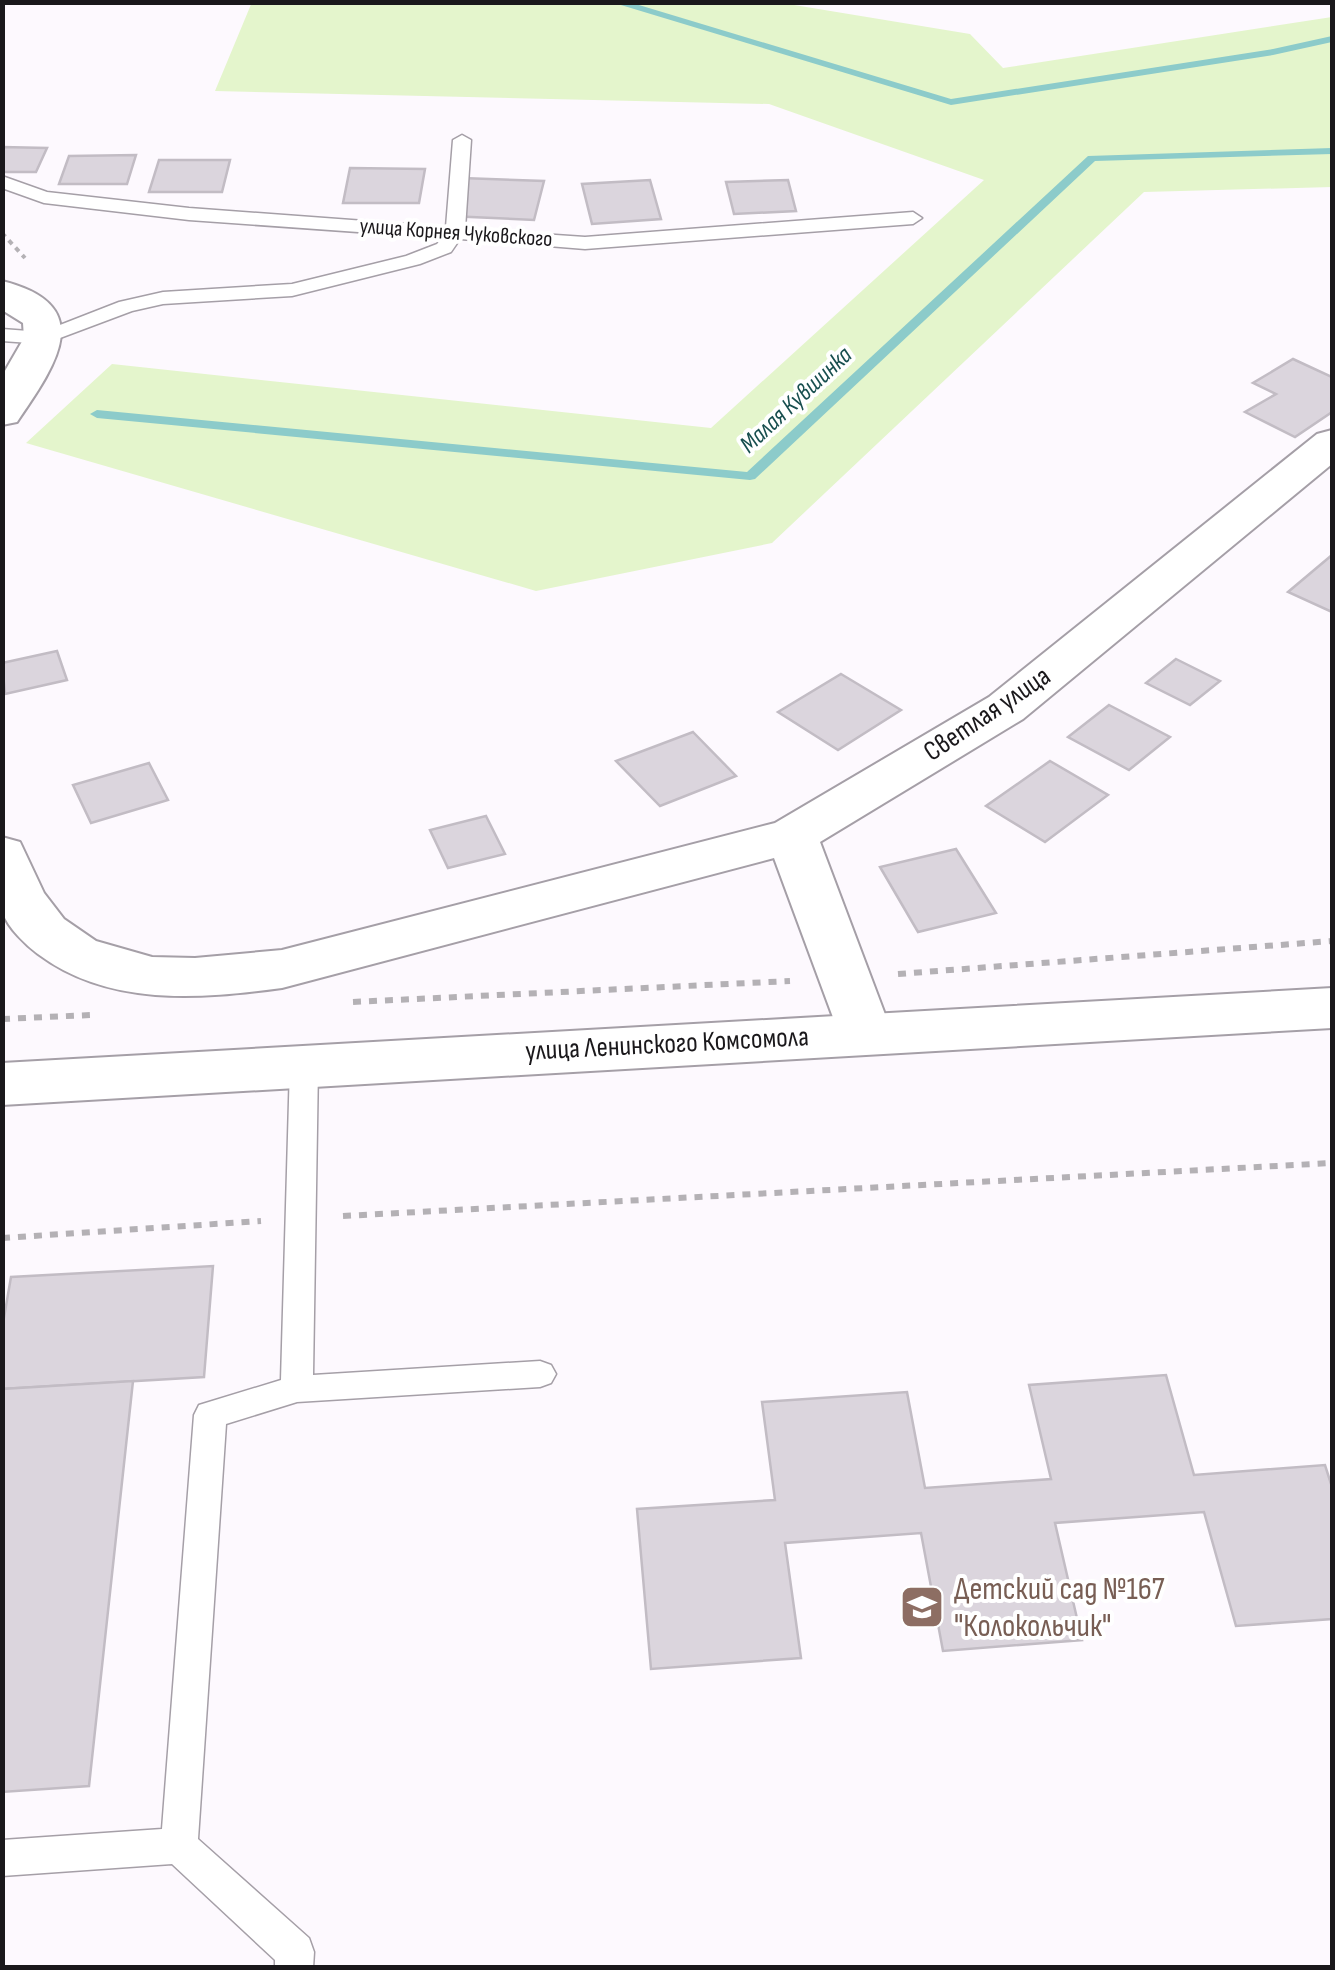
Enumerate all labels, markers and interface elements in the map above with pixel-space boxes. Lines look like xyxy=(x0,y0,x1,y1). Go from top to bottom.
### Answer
street label: улица Корнея Чуковского xyxy=(359,213,553,253)
water label: Малая Кувшинка xyxy=(733,340,859,460)
street label: Светлая улица xyxy=(917,660,1057,768)
street label: улица Ленинского Комсомола xyxy=(524,1020,810,1068)
place label: Детский сад №167 "Колокольчик" xyxy=(954,1570,1165,1646)
school or university icon: Детский сад №167 "Колокольчик" xyxy=(899,1584,945,1630)

